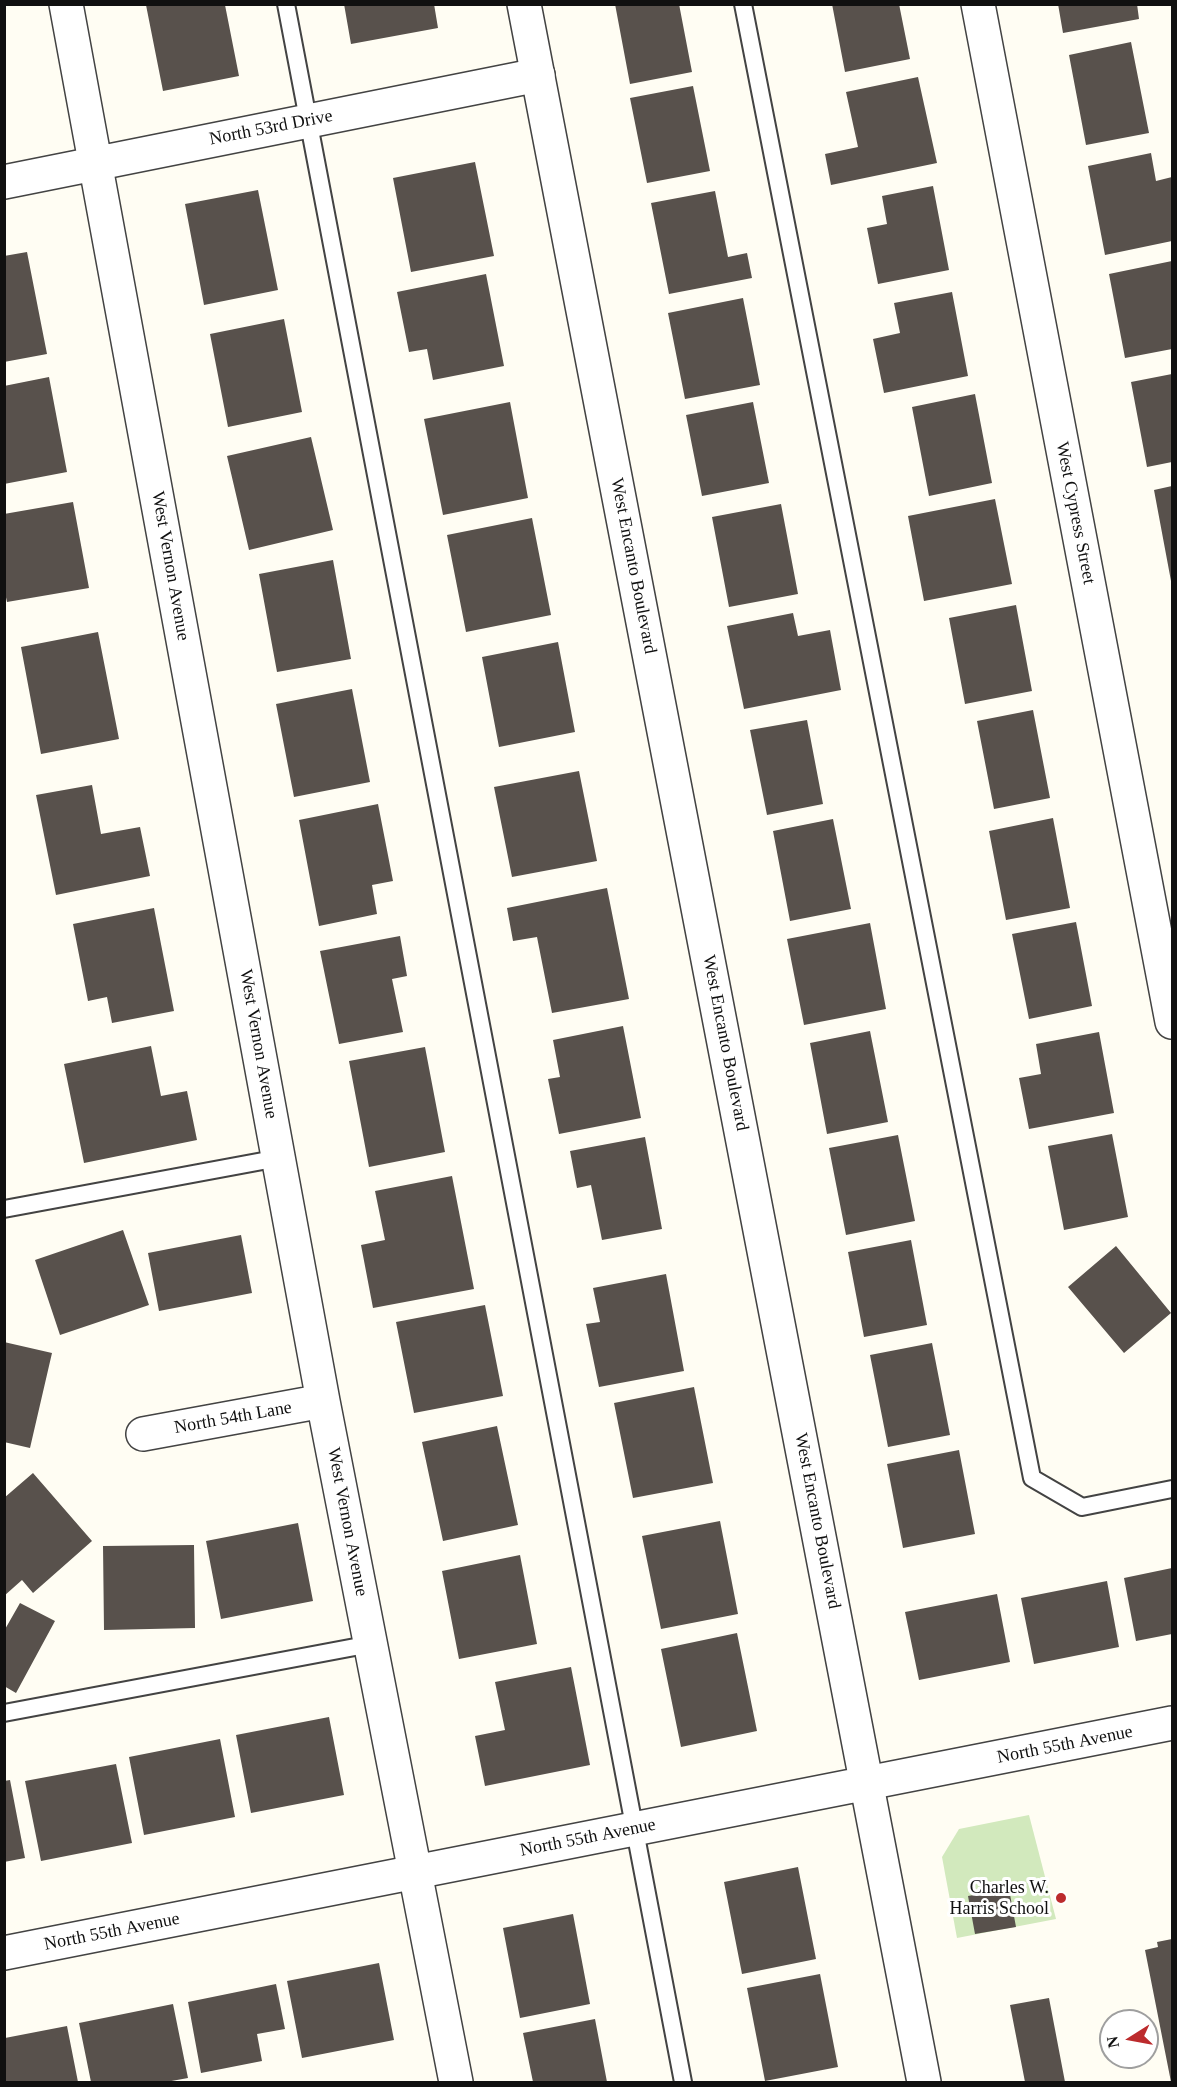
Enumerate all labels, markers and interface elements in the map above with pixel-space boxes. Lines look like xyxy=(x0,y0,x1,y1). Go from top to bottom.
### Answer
street label: North 53rd Drive xyxy=(208,105,334,151)
street label: West Cypress Street xyxy=(1051,440,1099,586)
street label: West Encanto Boulevard xyxy=(605,476,661,656)
street label: West Vernon Avenue xyxy=(146,490,194,642)
street label: West Encanto Boulevard xyxy=(697,953,753,1133)
street label: West Vernon Avenue xyxy=(234,968,282,1120)
street label: North 54th Lane xyxy=(173,1397,293,1439)
street label: West Encanto Boulevard xyxy=(789,1431,845,1611)
street label: West Vernon Avenue xyxy=(322,1446,372,1598)
street label: North 55th Avenue xyxy=(995,1721,1135,1769)
street label: North 55th Avenue xyxy=(518,1814,658,1862)
place label: Charles W. Harris School xyxy=(950,1877,1049,1920)
marker: Charles W. Harris School xyxy=(1054,1891,1068,1905)
street label: North 55th Avenue xyxy=(42,1908,182,1956)
north arrow xyxy=(1099,2009,1159,2069)
text: N xyxy=(1103,2035,1122,2049)

